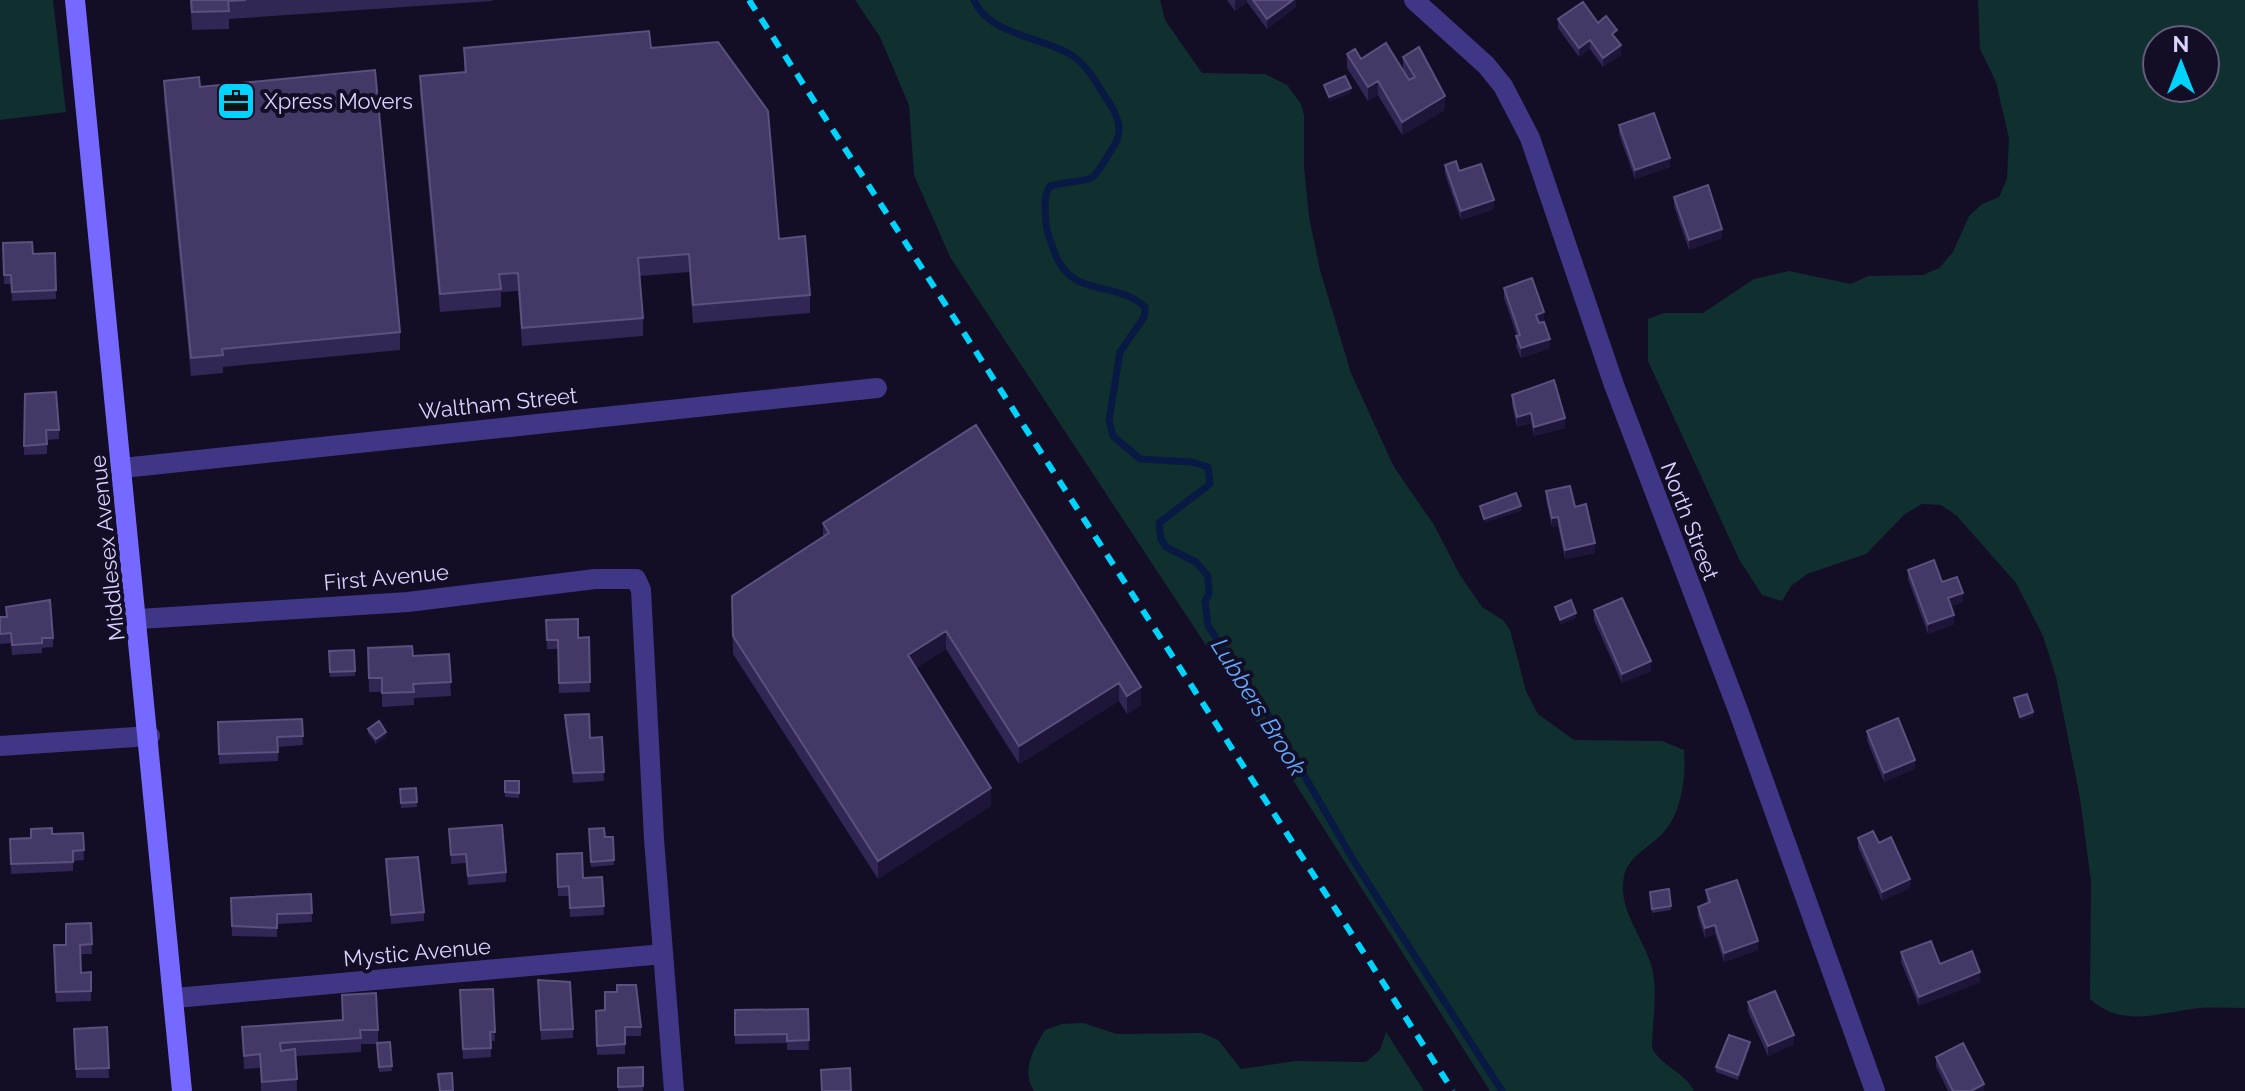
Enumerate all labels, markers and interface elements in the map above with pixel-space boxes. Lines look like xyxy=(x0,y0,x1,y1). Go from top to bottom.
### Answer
north arrow xyxy=(2141,24,2221,104)
text: N xyxy=(2173,31,2189,57)
office icon: Xpress Movers xyxy=(215,80,257,122)
place label: Xpress Movers xyxy=(264,88,413,114)
street label: Waltham Street xyxy=(418,382,579,424)
street label: Middlesex Avenue xyxy=(84,454,130,642)
street label: North Street xyxy=(1656,458,1725,584)
street label: First Avenue xyxy=(322,559,450,595)
water label: Lubbers Brook xyxy=(1205,633,1313,781)
street label: Mystic Avenue xyxy=(342,933,492,971)

